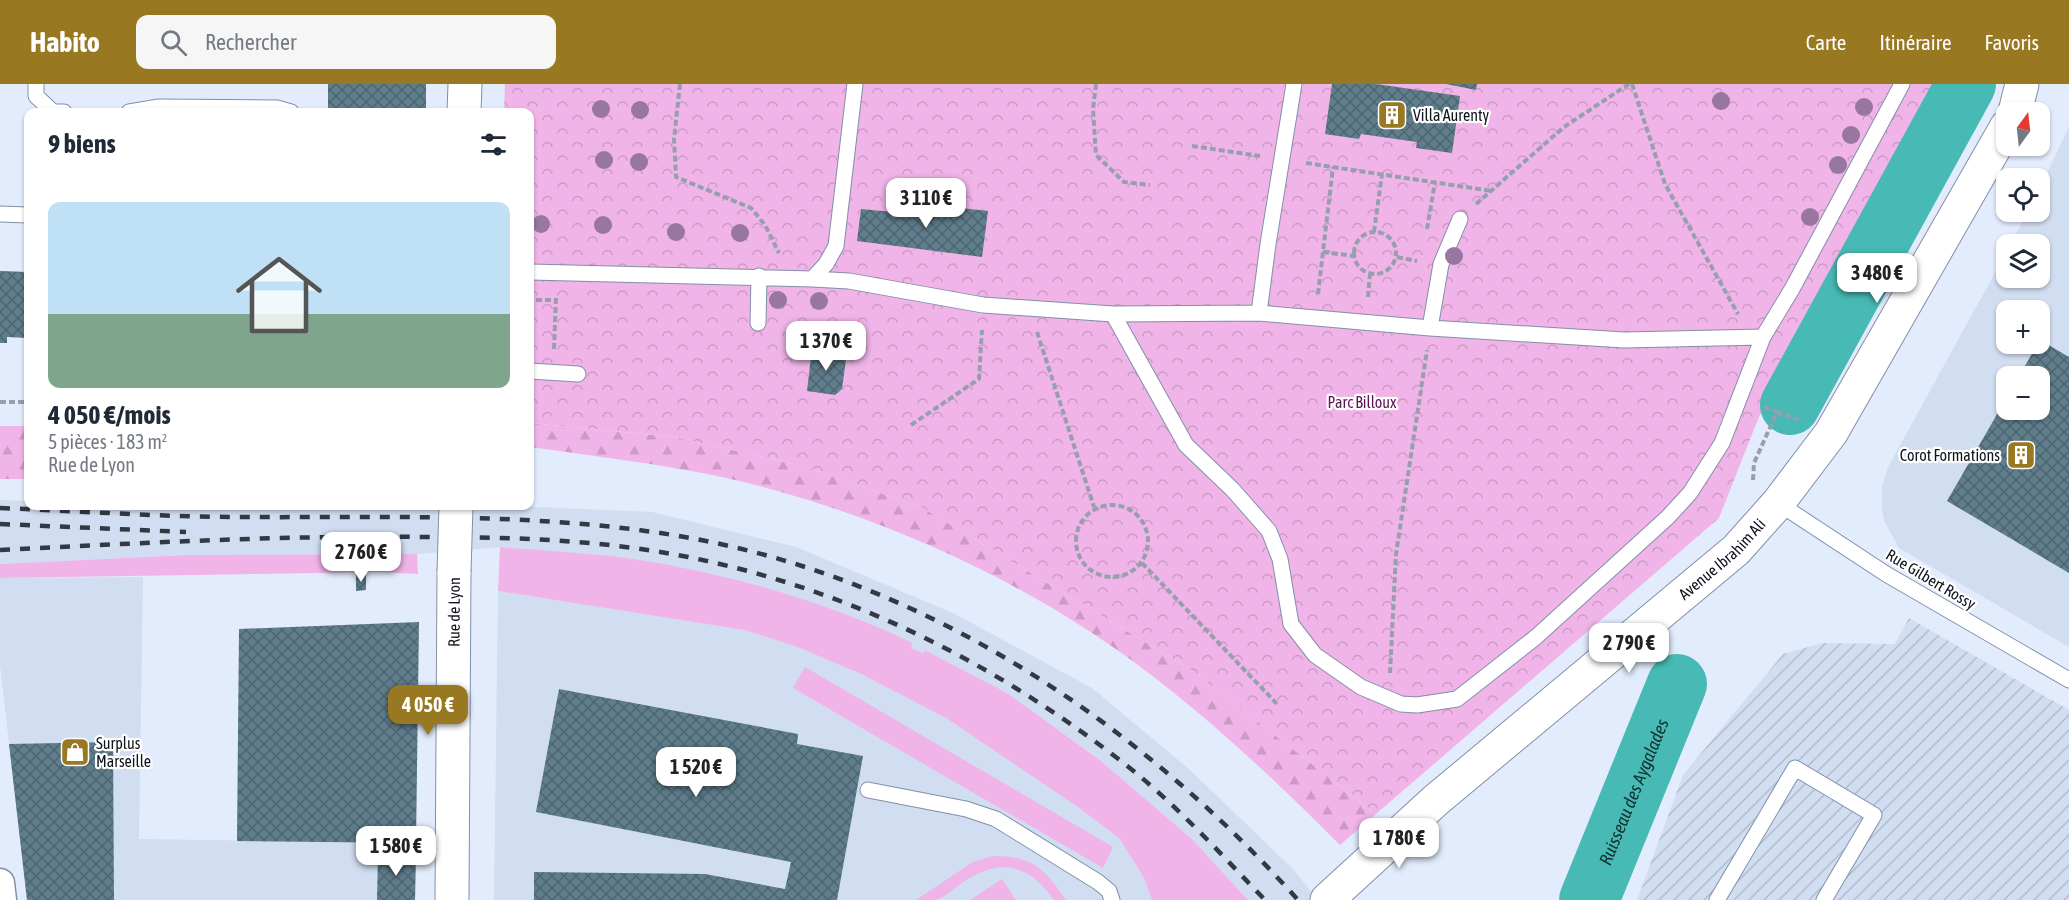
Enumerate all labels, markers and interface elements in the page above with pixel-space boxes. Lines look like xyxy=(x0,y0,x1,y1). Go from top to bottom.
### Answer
search box xyxy=(136,15,556,69)
text: Habito xyxy=(30,26,100,58)
icon: search xyxy=(157,26,190,59)
text: Rechercher xyxy=(205,29,296,55)
text: Carte xyxy=(1806,30,1846,54)
text: Itinéraire xyxy=(1879,30,1951,54)
text: Favoris xyxy=(1984,30,2039,54)
building icon: Villa Aurenty xyxy=(1376,99,1408,131)
north arrow xyxy=(1996,102,2050,156)
map controls xyxy=(1996,102,2050,420)
place label: Villa Aurenty xyxy=(1413,106,1490,125)
icon: filters xyxy=(477,128,510,161)
text: 9 biens xyxy=(48,129,116,159)
button: locate xyxy=(1996,168,2050,222)
pin: 3 110 € xyxy=(871,178,981,229)
text: 3 110 € xyxy=(900,186,952,209)
button: layers xyxy=(1996,234,2050,288)
icon: home xyxy=(225,241,333,349)
pin: 3 480 € xyxy=(1822,253,1932,304)
text: 3 480 € xyxy=(1851,261,1903,284)
button: + xyxy=(1996,300,2050,354)
pin: 1 370 € xyxy=(771,321,881,372)
text: 1 370 € xyxy=(800,329,852,352)
button: − xyxy=(1996,366,2050,420)
park label: Parc Billoux xyxy=(1327,393,1397,411)
text: 4 050 €/mois xyxy=(48,400,171,430)
text: 5 pièces · 183 m² xyxy=(48,430,167,453)
building icon: Corot Formations xyxy=(2005,439,2037,471)
place label: Corot Formations xyxy=(1900,446,2000,464)
text: Rue de Lyon xyxy=(48,453,135,476)
street label: Avenue Ibrahim Ali xyxy=(1675,515,1769,603)
pin: 2 760 € xyxy=(306,532,416,583)
text: 2 760 € xyxy=(335,540,387,563)
street label: Rue Gilbert Rossy xyxy=(1882,545,1979,614)
street label: Rue de Lyon xyxy=(445,577,464,647)
pin: 2 790 € xyxy=(1574,623,1684,674)
text: 2 790 € xyxy=(1603,631,1655,654)
pin: 4 050 € xyxy=(373,685,483,736)
text: 4 050 € xyxy=(402,693,454,716)
water label: Ruisseau des Aygalades xyxy=(1594,715,1672,868)
place label: Surplus Marseille xyxy=(96,734,151,770)
shop icon: Surplus Marseille xyxy=(59,736,91,768)
pin: 1 520 € xyxy=(641,747,751,798)
text: 1 520 € xyxy=(670,755,722,778)
pin: 1 780 € xyxy=(1344,818,1454,869)
pin: 1 580 € xyxy=(341,826,451,877)
text: 1 780 € xyxy=(1373,826,1425,849)
text: 1 580 € xyxy=(370,834,422,857)

